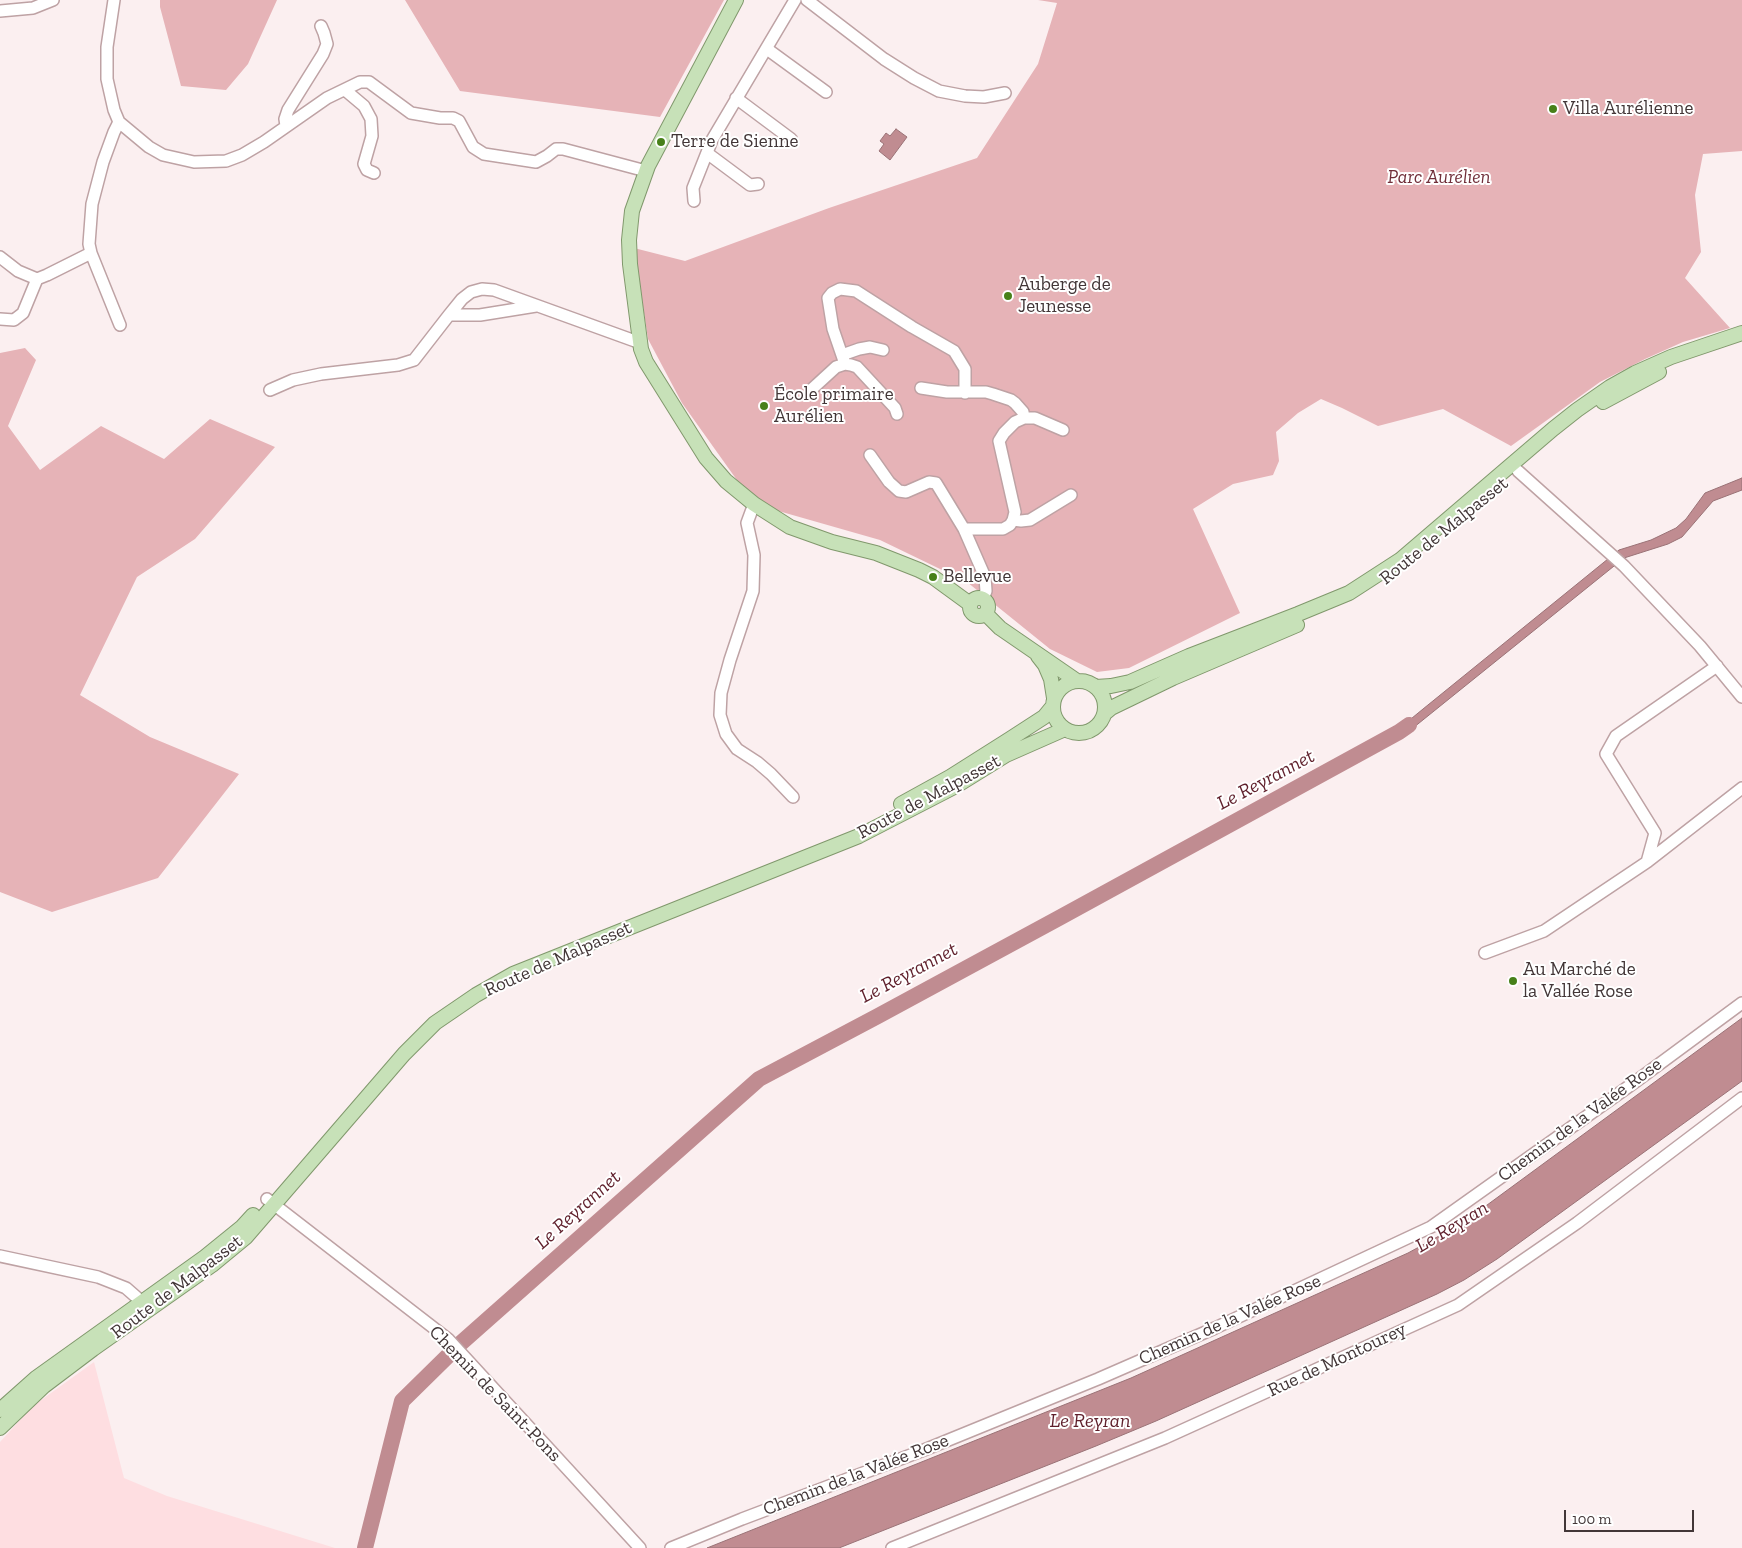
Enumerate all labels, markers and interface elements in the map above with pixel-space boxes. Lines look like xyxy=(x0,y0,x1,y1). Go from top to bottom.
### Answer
place label: Villa Aurélienne xyxy=(1563,98,1693,120)
marker: Villa Aurélienne xyxy=(1547,103,1559,115)
place label: Terre de Sienne xyxy=(671,131,798,153)
marker: Terre de Sienne xyxy=(655,136,667,148)
park label: Parc Aurélien xyxy=(1387,167,1491,189)
place label: Auberge de Jeunesse xyxy=(1018,274,1111,318)
marker: Auberge de Jeunesse xyxy=(1002,290,1014,302)
place label: École primaire Aurélien xyxy=(774,384,894,428)
marker: École primaire Aurélien xyxy=(758,400,770,412)
street label: Route de Malpasset xyxy=(1375,472,1513,590)
place label: Bellevue xyxy=(943,566,1011,588)
marker: Bellevue xyxy=(927,571,939,583)
water label: Le Reyrannet xyxy=(1213,744,1319,816)
street label: Route de Malpasset xyxy=(853,750,1005,844)
street label: Route de Malpasset xyxy=(481,916,635,1002)
water label: Le Reyrannet xyxy=(856,937,962,1009)
place label: Au Marché de la Vallée Rose xyxy=(1523,959,1636,1003)
marker: Au Marché de la Vallée Rose xyxy=(1507,975,1519,987)
street label: Chemin de la Valée Rose xyxy=(1494,1053,1666,1187)
water label: Le Reyrannet xyxy=(530,1165,626,1255)
water label: Le Reyran xyxy=(1411,1196,1493,1258)
street label: Route de Malpasset xyxy=(107,1230,247,1344)
street label: Chemin de la Valée Rose xyxy=(1135,1270,1325,1370)
street label: Rue de Montourey xyxy=(1264,1318,1410,1402)
street label: Chemin de Saint-Pons xyxy=(424,1321,566,1467)
water label: Le Reyran xyxy=(1050,1409,1130,1433)
street label: Chemin de la Valée Rose xyxy=(760,1429,952,1521)
scale bar xyxy=(1567,1500,1697,1532)
text: 100 m xyxy=(1572,1510,1611,1528)

